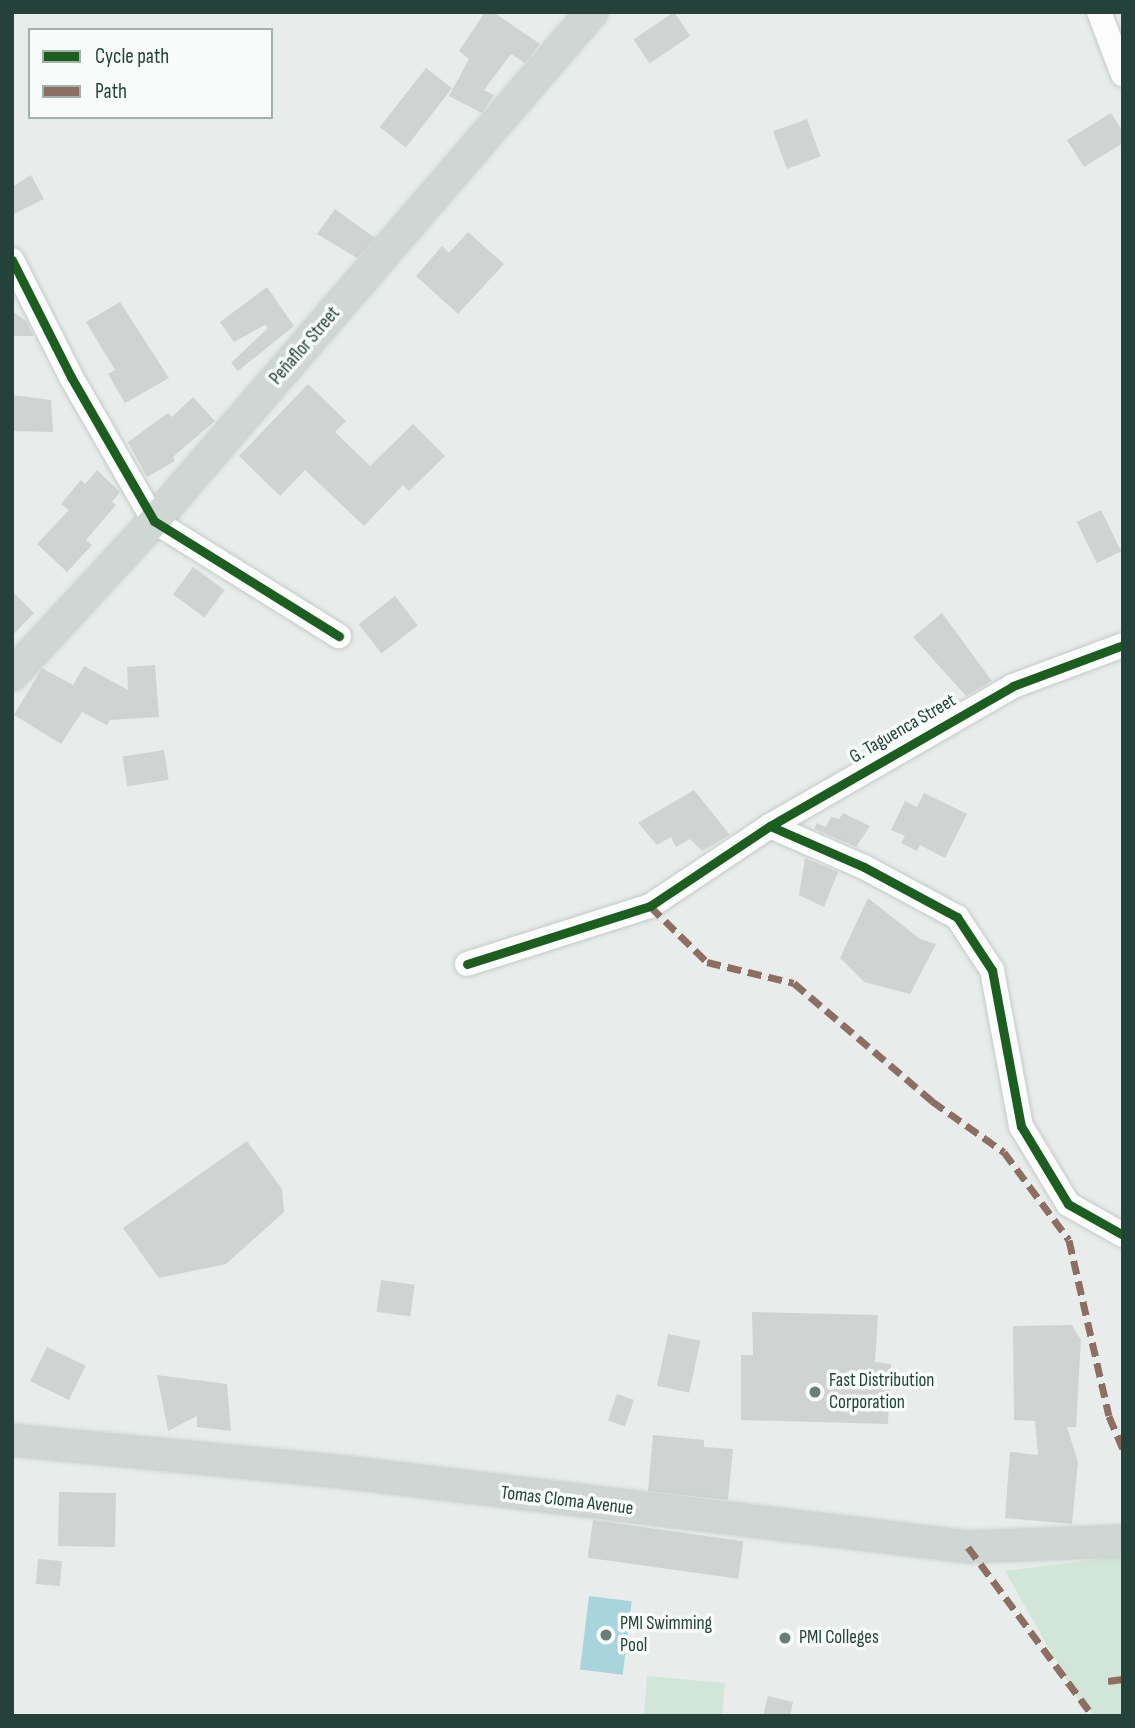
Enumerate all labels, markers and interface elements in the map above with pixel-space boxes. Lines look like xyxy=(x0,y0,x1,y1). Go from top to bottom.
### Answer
legend xyxy=(28,28,273,119)
text: Cycle path xyxy=(95,44,169,69)
text: Path xyxy=(95,79,127,104)
street label: Peñaflor Street xyxy=(265,302,345,390)
street label: G. Taguenca Street xyxy=(846,689,960,769)
place label: Fast Distribution Corporation xyxy=(829,1370,934,1414)
marker: Fast Distribution Corporation xyxy=(807,1384,823,1400)
street label: Tomas Cloma Avenue xyxy=(499,1482,635,1520)
place label: PMI Swimming Pool xyxy=(620,1613,712,1657)
marker: PMI Swimming Pool xyxy=(598,1627,614,1643)
place label: PMI Colleges xyxy=(799,1627,879,1649)
marker: PMI Colleges xyxy=(777,1630,793,1646)

